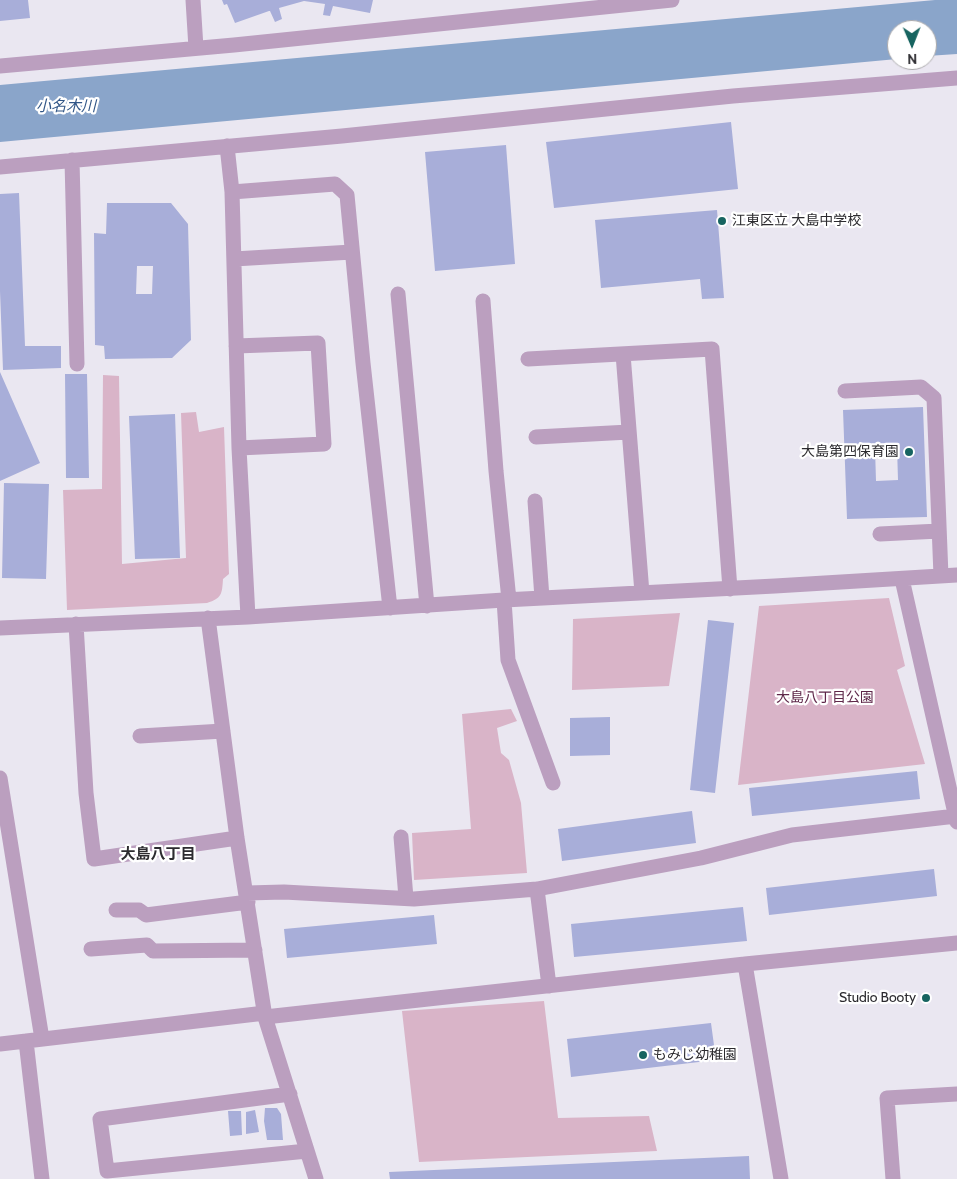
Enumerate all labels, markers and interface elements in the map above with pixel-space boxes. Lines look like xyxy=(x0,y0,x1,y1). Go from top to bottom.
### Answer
north arrow xyxy=(887,20,937,70)
text: N xyxy=(907,50,917,68)
water label: 小名木川 xyxy=(36,98,96,116)
place label: 江東区立 大島中学校 xyxy=(732,213,861,229)
marker: 江東区立 大島中学校 xyxy=(716,215,728,227)
place label: 大島第四保育園 xyxy=(801,444,899,460)
marker: 大島第四保育園 xyxy=(903,446,915,458)
park label: 大島八丁目公園 xyxy=(776,690,874,706)
district label: 大島八丁目 xyxy=(121,846,195,864)
place label: Studio Booty xyxy=(839,990,916,1006)
marker: Studio Booty xyxy=(920,992,932,1004)
place label: もみじ幼稚園 xyxy=(653,1047,737,1063)
marker: もみじ幼稚園 xyxy=(637,1049,649,1061)

